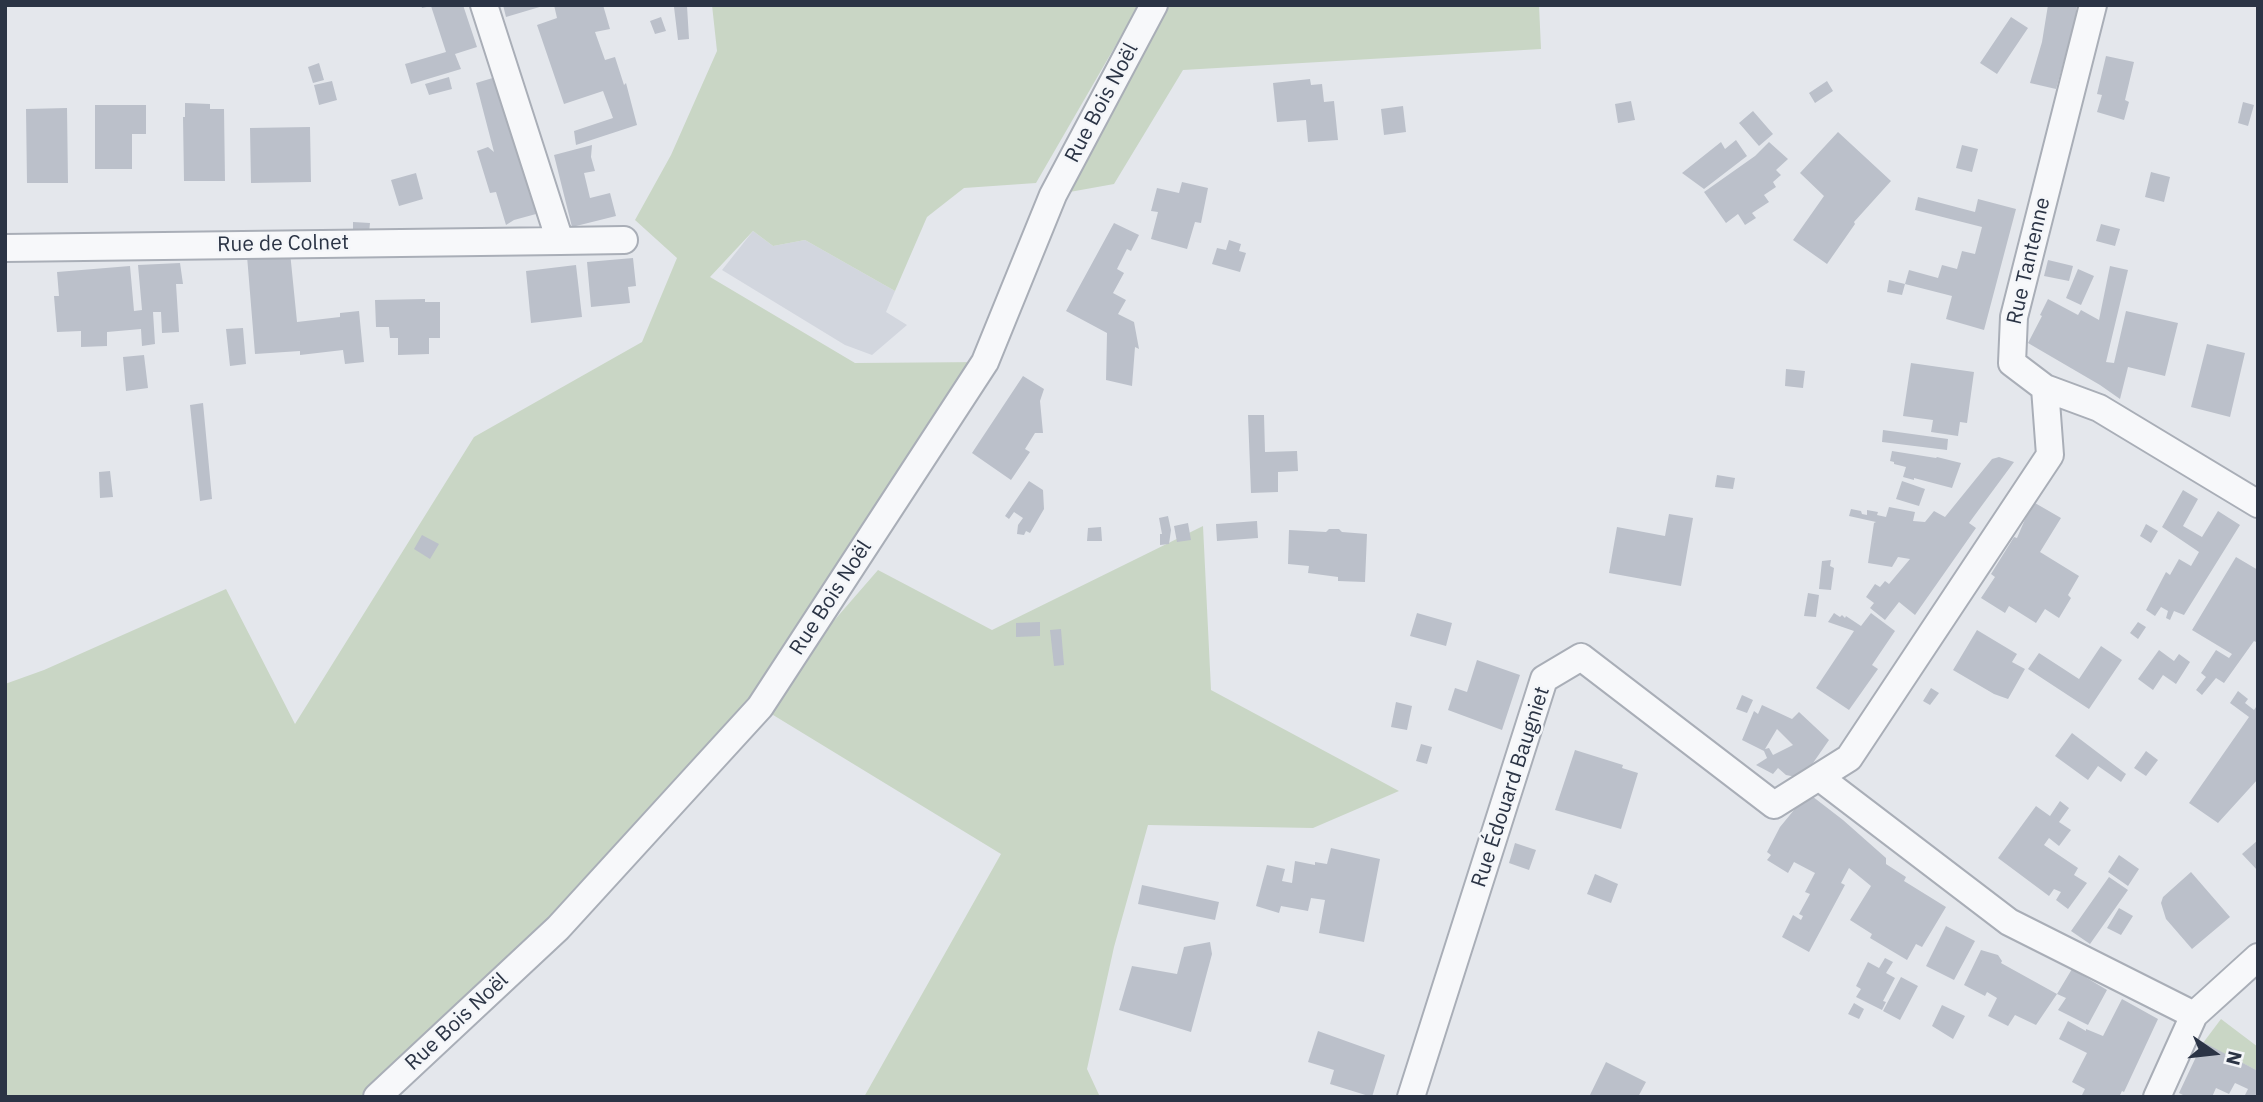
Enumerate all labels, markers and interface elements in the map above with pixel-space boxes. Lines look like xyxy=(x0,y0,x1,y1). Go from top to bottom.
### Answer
street label: Rue Bois Noël xyxy=(1060,39,1144,167)
street label: Rue Tantenne xyxy=(2002,195,2056,327)
street label: Rue de Colnet xyxy=(217,230,349,258)
street label: Rue Bois Noël xyxy=(785,536,877,660)
street label: Rue Édouard Baugniet xyxy=(1467,683,1555,891)
street label: Rue Bois Noël xyxy=(400,968,514,1076)
north arrow xyxy=(2179,1018,2249,1088)
text: N xyxy=(2221,1048,2248,1068)

